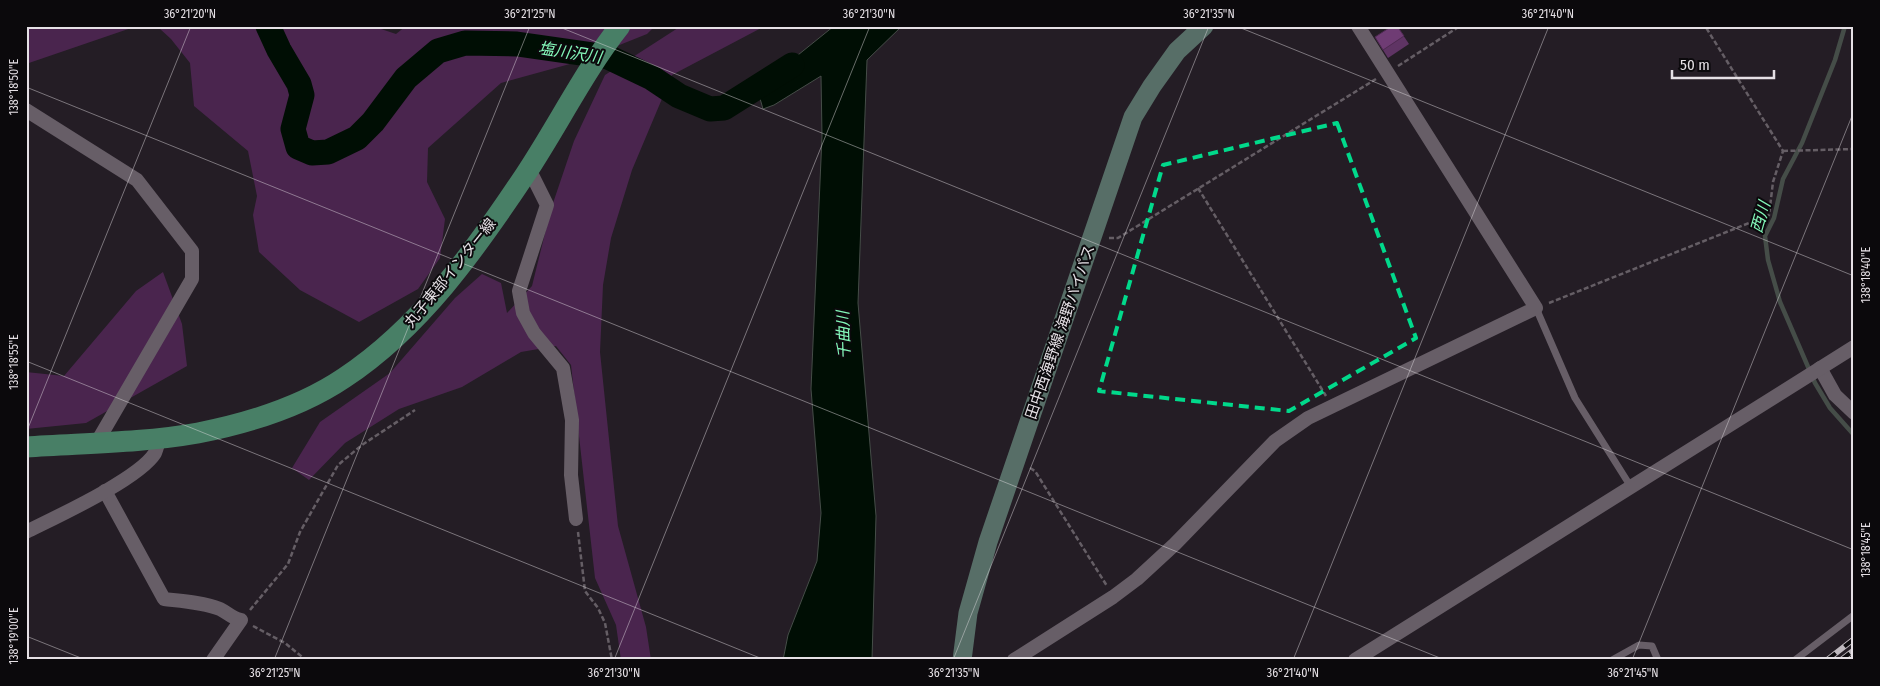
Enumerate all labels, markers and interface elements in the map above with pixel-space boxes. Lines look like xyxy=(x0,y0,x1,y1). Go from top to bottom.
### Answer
text: 36°21'20"N xyxy=(164,7,216,21)
text: 36°21'25"N xyxy=(504,7,556,21)
text: 36°21'30"N xyxy=(843,7,895,21)
text: 36°21'35"N xyxy=(1183,7,1235,21)
text: 36°21'40"N xyxy=(1522,7,1574,21)
water label: 塩川沢川 xyxy=(537,38,605,67)
scale bar xyxy=(1672,48,1775,80)
text: 50 m xyxy=(1680,56,1710,74)
text: 138°18'50"E xyxy=(7,58,21,115)
water label: 西川 xyxy=(1747,197,1775,235)
street label: 丸子東部インター線 xyxy=(401,215,499,331)
street label: 田中西海野線 海野バイパス xyxy=(1022,242,1098,422)
text: 138°18'40"E xyxy=(1859,247,1873,303)
water label: 千曲川 xyxy=(833,309,854,359)
text: 138°18'55"E xyxy=(7,334,21,390)
text: 138°18'45"E xyxy=(1859,522,1873,578)
text: 138°19'00"E xyxy=(7,607,21,665)
text: 36°21'25"N xyxy=(249,666,301,680)
text: 36°21'30"N xyxy=(588,666,640,680)
text: 36°21'35"N xyxy=(928,666,980,680)
text: 36°21'40"N xyxy=(1267,666,1319,680)
text: 36°21'45"N xyxy=(1607,666,1659,680)

